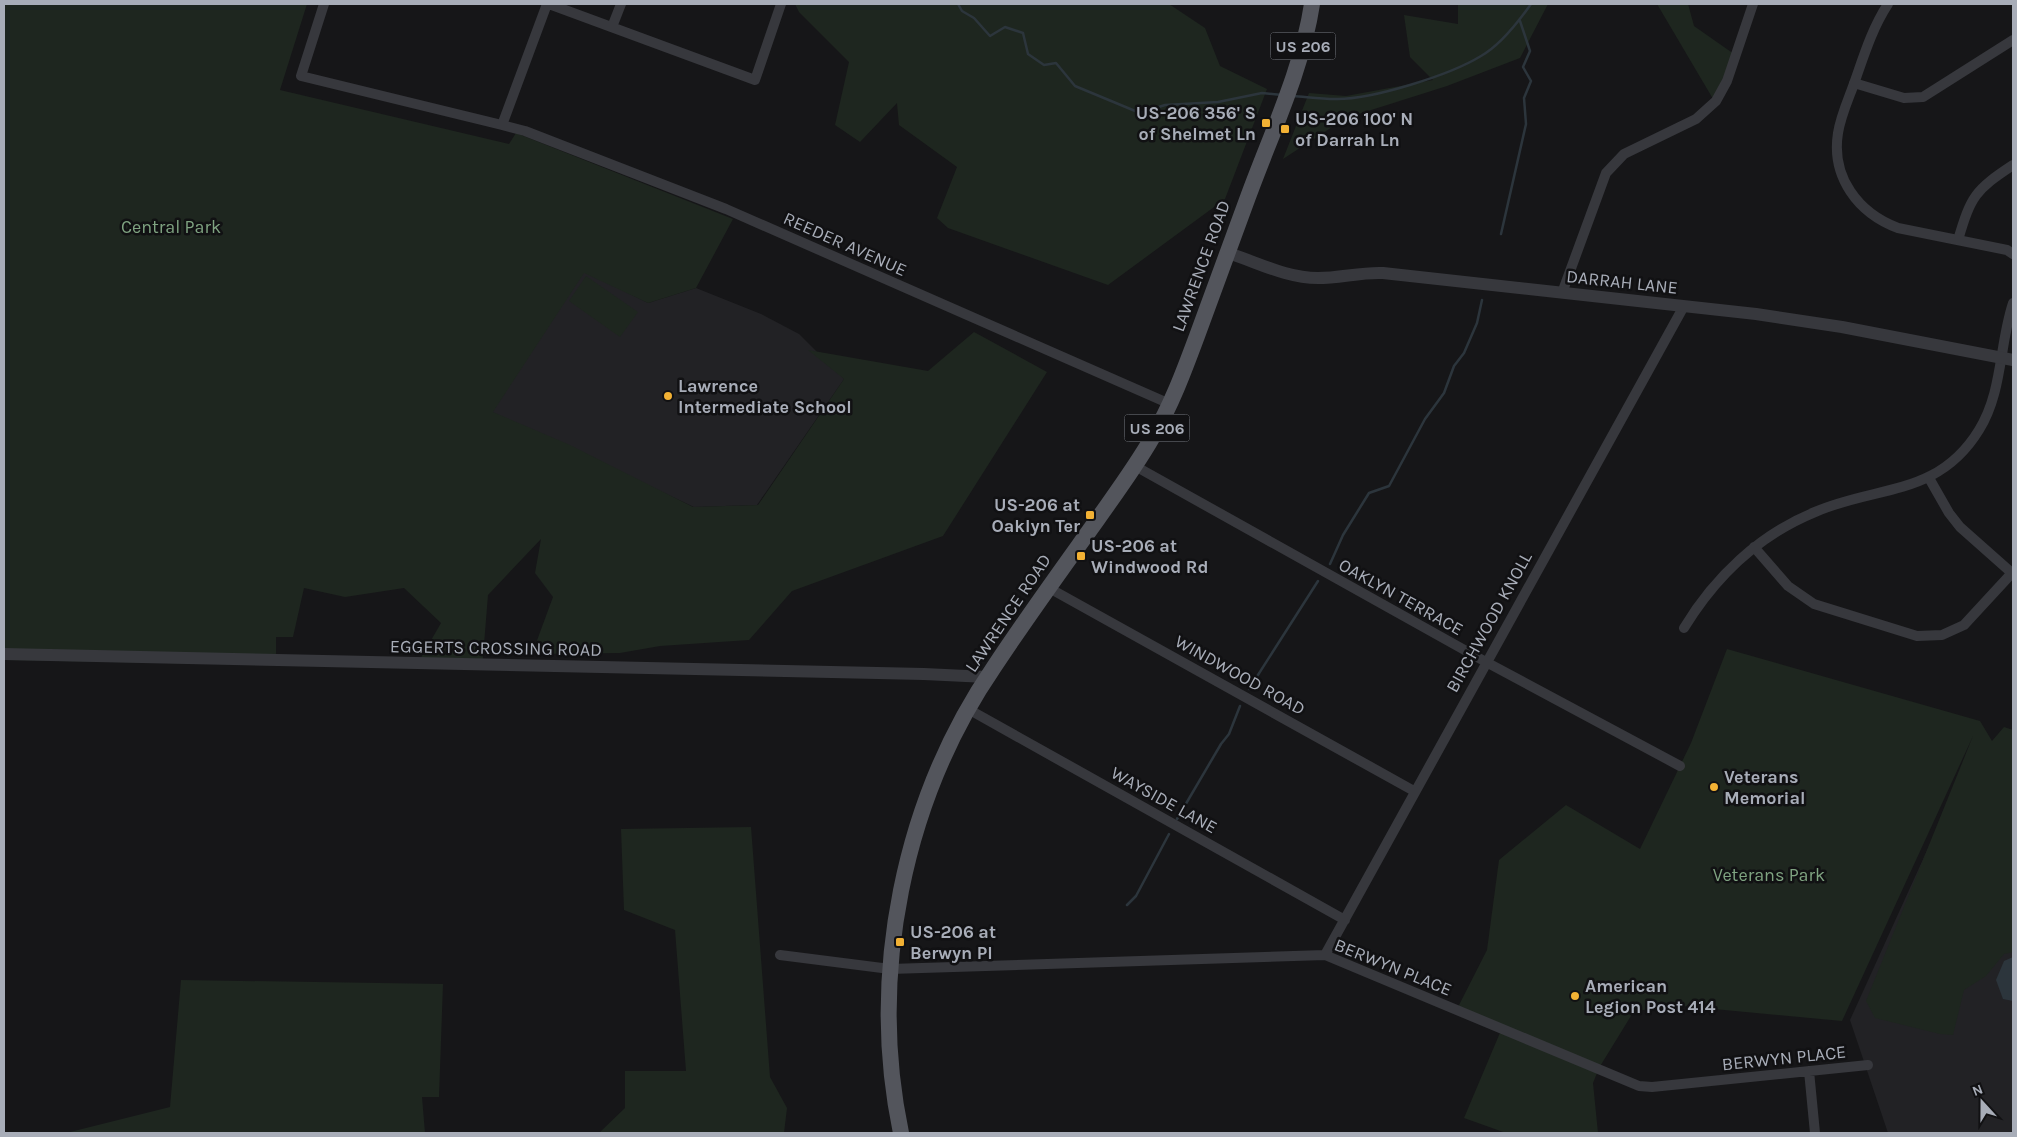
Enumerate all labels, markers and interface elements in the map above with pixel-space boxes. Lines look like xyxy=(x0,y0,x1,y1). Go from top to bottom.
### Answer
road number: US 206 xyxy=(1270,32,1336,59)
place label: US-206 356' S of Shelmet Ln xyxy=(1136,102,1256,145)
place label: US-206 100' N of Darrah Ln xyxy=(1295,108,1413,151)
marker: US-206 356' S of Shelmet Ln xyxy=(1260,117,1272,129)
marker: US-206 100' N of Darrah Ln xyxy=(1279,123,1291,135)
street label: LAWRENCE ROAD xyxy=(1167,197,1235,335)
street label: REEDER AVENUE xyxy=(780,207,910,281)
park label: Central Park xyxy=(121,216,221,238)
street label: DARRAH LANE xyxy=(1565,265,1679,299)
place label: Lawrence Intermediate School xyxy=(678,375,852,418)
marker: Lawrence Intermediate School xyxy=(662,390,674,402)
road number: US 206 xyxy=(1124,414,1190,442)
place label: US-206 at Oaklyn Ter xyxy=(992,494,1080,537)
marker: US-206 at Oaklyn Ter xyxy=(1084,509,1096,521)
place label: US-206 at Windwood Rd xyxy=(1091,535,1208,578)
street label: BIRCHWOOD KNOLL xyxy=(1441,547,1537,696)
street label: LAWRENCE ROAD xyxy=(960,550,1056,676)
marker: US-206 at Windwood Rd xyxy=(1075,550,1087,562)
street label: OAKLYN TERRACE xyxy=(1335,554,1467,640)
street label: WINDWOOD ROAD xyxy=(1171,630,1309,720)
street label: EGGERTS CROSSING ROAD xyxy=(390,635,602,661)
street label: WAYSIDE LANE xyxy=(1107,762,1221,838)
place label: Veterans Memorial xyxy=(1724,766,1806,809)
marker: Veterans Memorial xyxy=(1708,781,1720,793)
park label: Veterans Park xyxy=(1713,864,1825,886)
place label: US-206 at Berwyn Pl xyxy=(910,921,996,964)
street label: BERWYN PLACE xyxy=(1331,933,1455,1001)
marker: US-206 at Berwyn Pl xyxy=(894,936,906,948)
place label: American Legion Post 414 xyxy=(1585,975,1716,1018)
marker: American Legion Post 414 xyxy=(1569,990,1581,1002)
street label: BERWYN PLACE xyxy=(1721,1041,1847,1075)
north arrow xyxy=(1957,1077,2007,1127)
text: N xyxy=(1970,1081,1985,1100)

